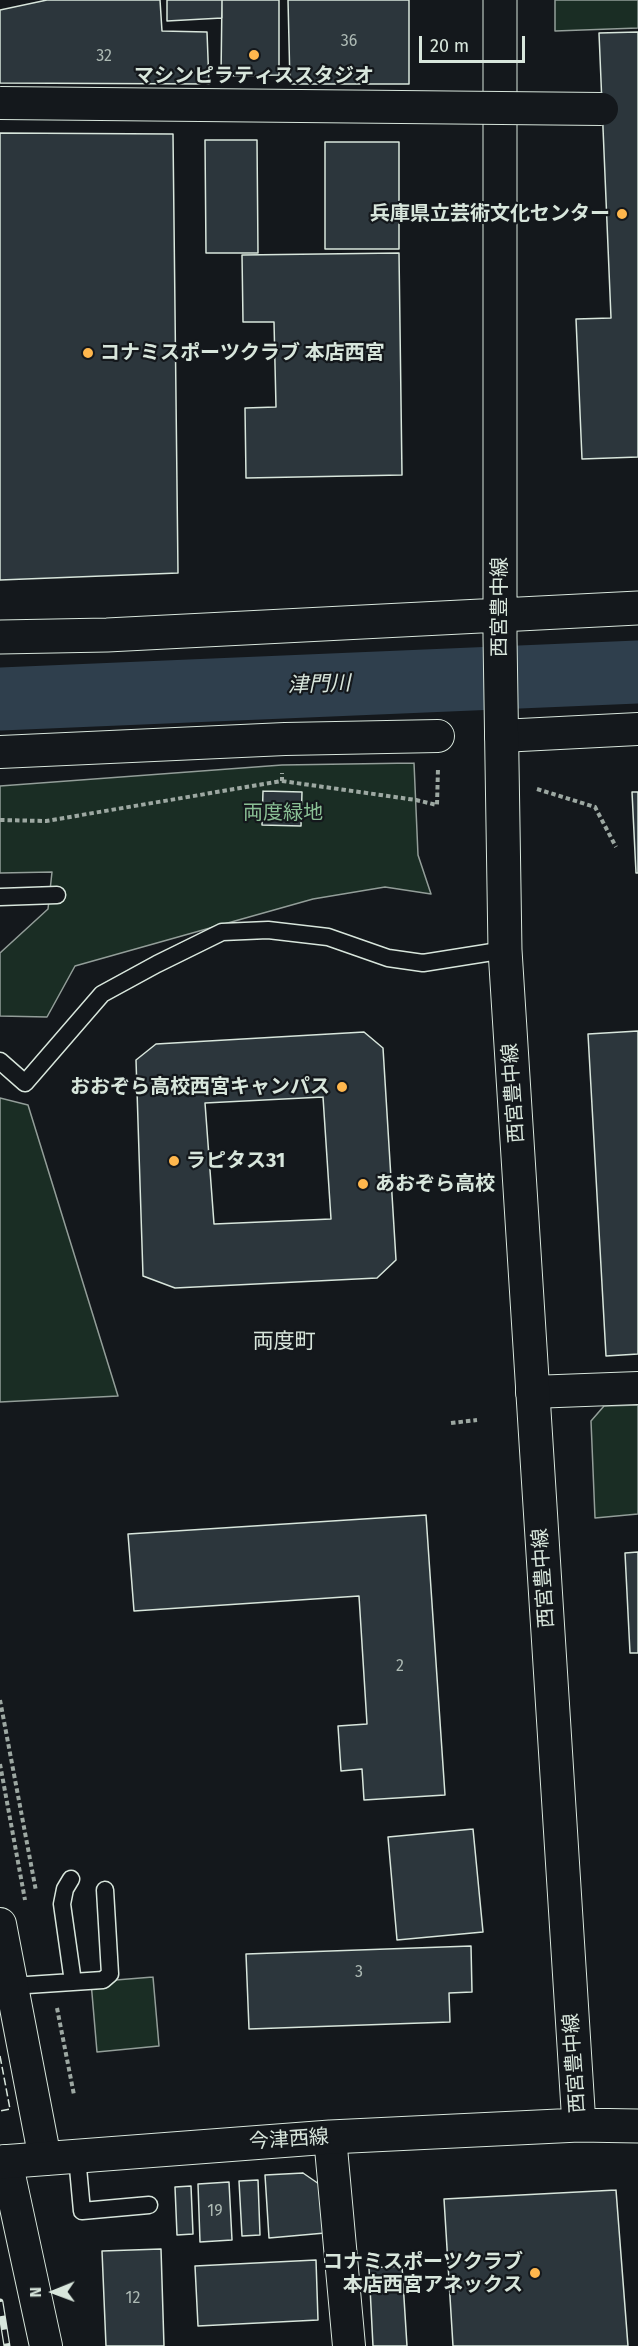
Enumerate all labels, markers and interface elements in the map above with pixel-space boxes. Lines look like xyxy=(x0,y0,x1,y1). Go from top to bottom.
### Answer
scale bar xyxy=(422,24,528,62)
house number: 36 xyxy=(341,32,357,52)
text: 20 m xyxy=(430,35,469,57)
house number: 32 xyxy=(96,47,112,67)
marker: マシンピラティススタジオ xyxy=(247,48,261,62)
place label: マシンピラティススタジオ xyxy=(134,64,374,88)
place label: 兵庫県立芸術文化センター xyxy=(370,202,610,226)
marker: 兵庫県立芸術文化センター xyxy=(615,207,629,221)
place label: コナミスポーツクラブ 本店西宮 xyxy=(100,341,385,365)
marker: コナミスポーツクラブ 本店西宮 xyxy=(81,346,95,360)
street label: 西宮豊中線 xyxy=(488,557,512,657)
water label: 津門川 xyxy=(287,671,351,699)
park label: 両度緑地 xyxy=(243,801,323,825)
street label: 西宮豊中線 xyxy=(499,1042,529,1144)
place label: おおぞら高校西宮キャンパス xyxy=(70,1075,330,1099)
marker: おおぞら高校西宮キャンパス xyxy=(335,1080,349,1094)
place label: ラピタス31 xyxy=(186,1149,285,1173)
marker: ラピタス31 xyxy=(167,1154,181,1168)
place label: あおぞら高校 xyxy=(375,1172,495,1196)
marker: あおぞら高校 xyxy=(356,1177,370,1191)
district label: 両度町 xyxy=(253,1329,315,1355)
street label: 西宮豊中線 xyxy=(529,1527,559,1629)
house number: 2 xyxy=(396,1657,404,1677)
house number: 3 xyxy=(355,1963,363,1983)
street label: 西宮豊中線 xyxy=(560,2012,590,2114)
street label: 今津西線 xyxy=(248,2125,330,2155)
house number: 19 xyxy=(207,2202,223,2222)
place label: コナミスポーツクラブ 本店西宮アネックス xyxy=(323,2250,523,2297)
north arrow xyxy=(24,2262,84,2322)
marker: コナミスポーツクラブ 本店西宮アネックス xyxy=(528,2266,542,2280)
text: N xyxy=(26,2287,45,2298)
house number: 12 xyxy=(126,2289,140,2309)

